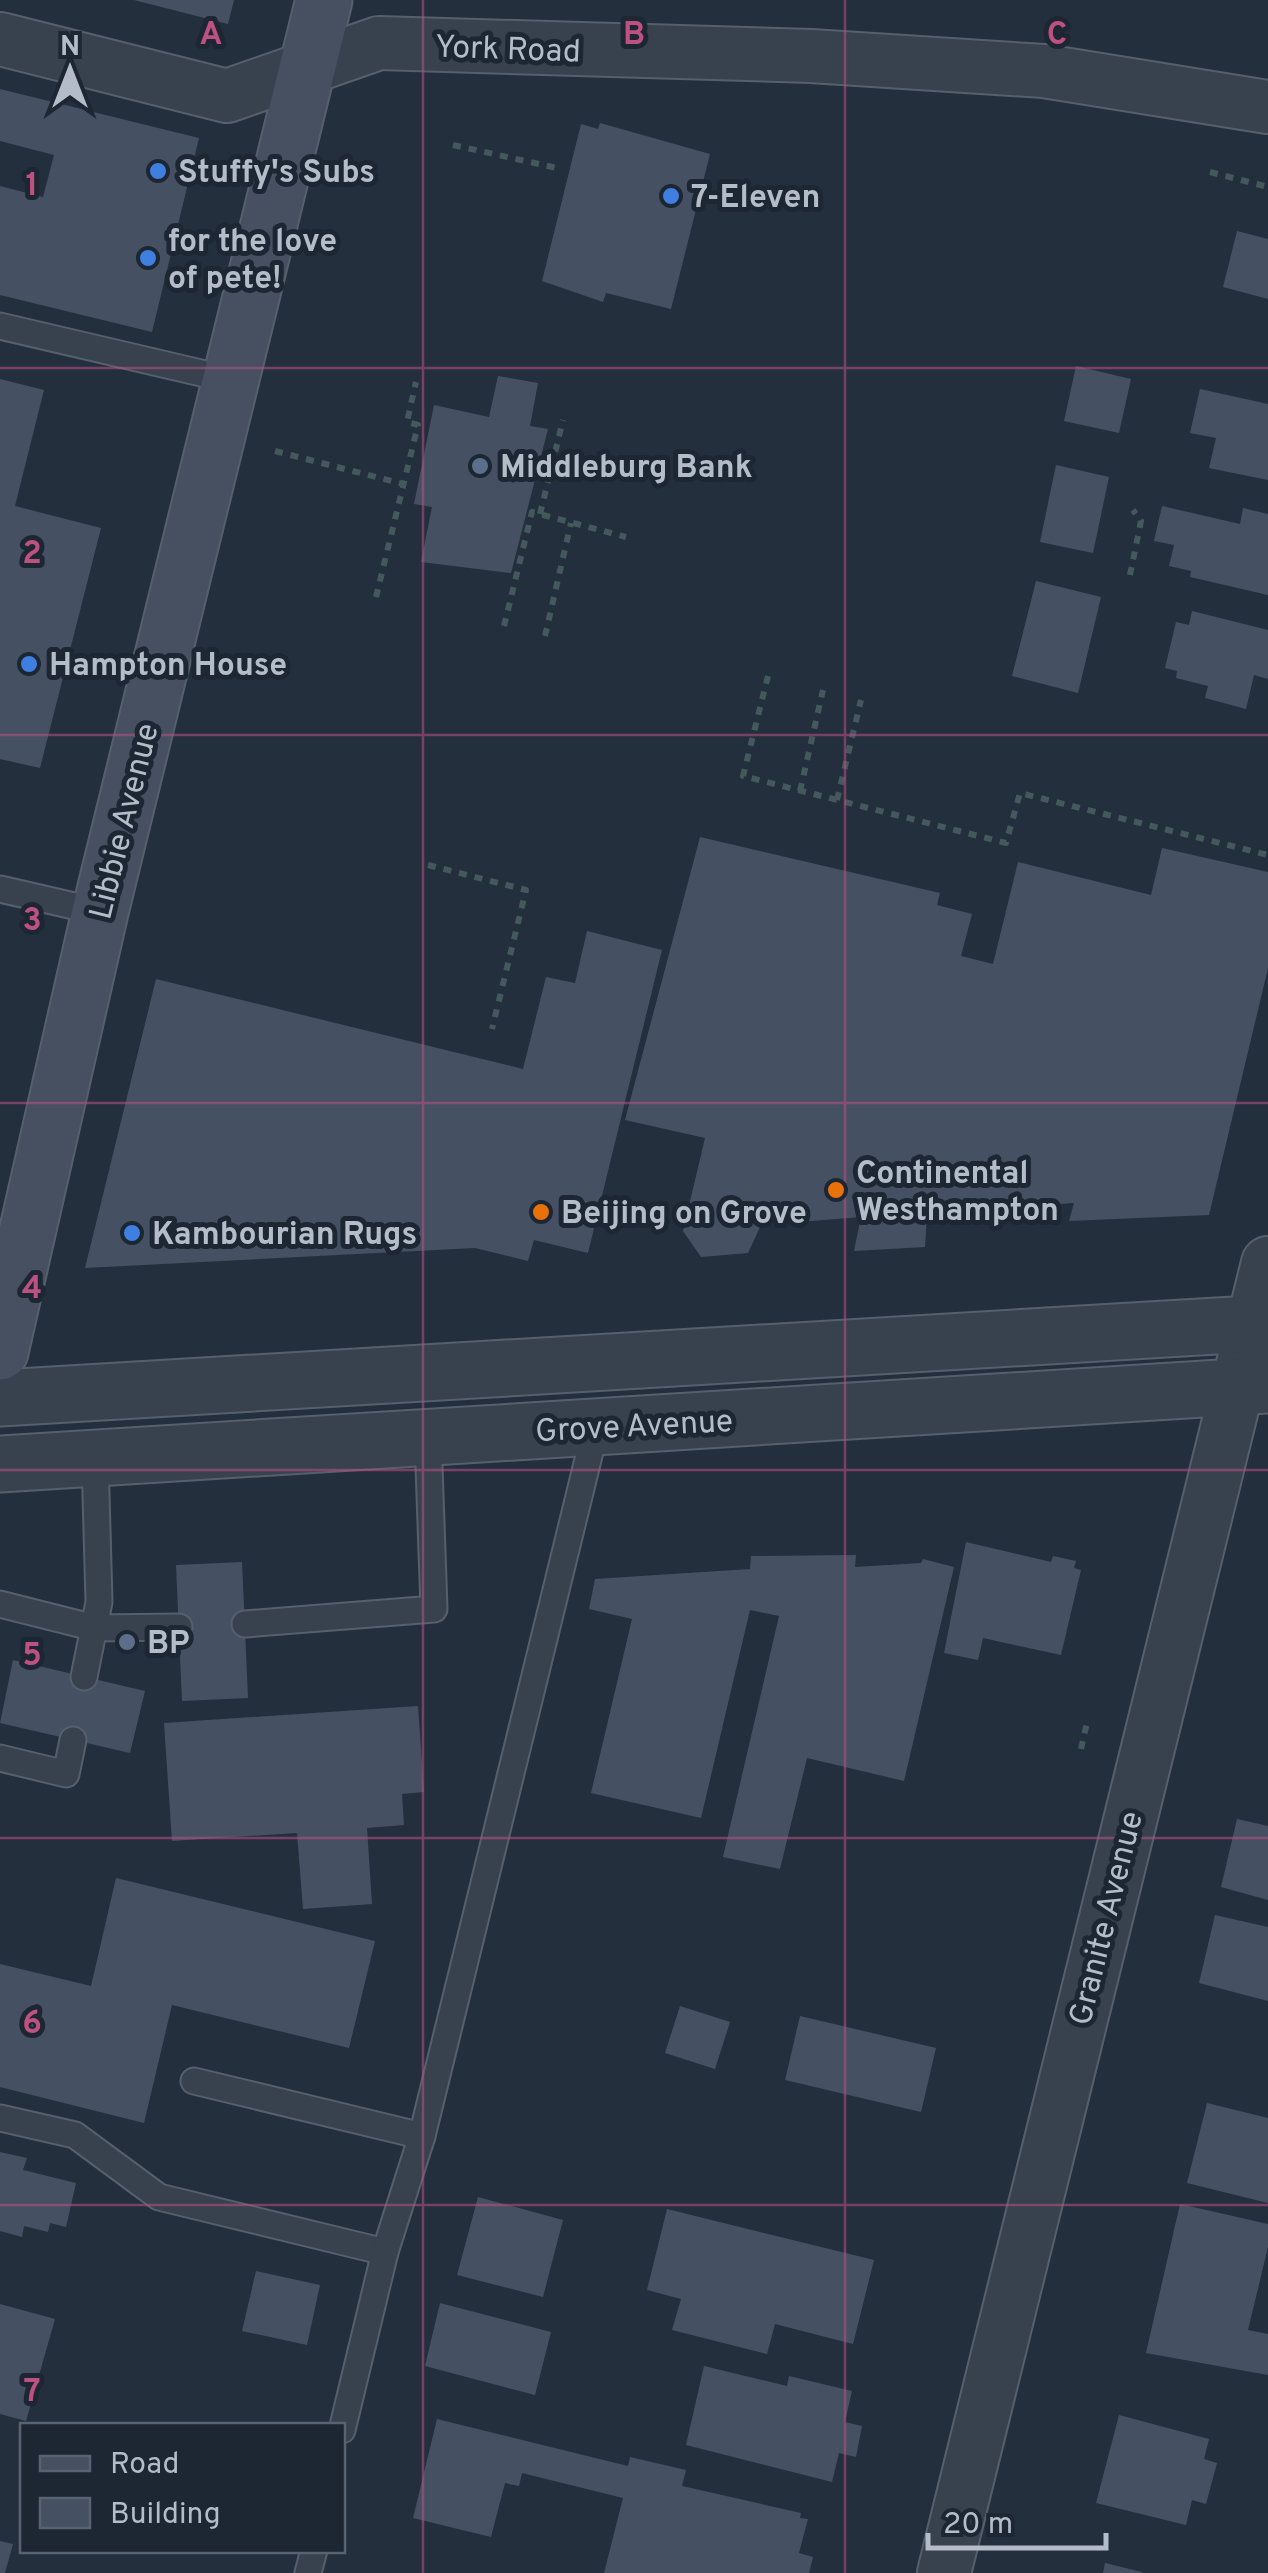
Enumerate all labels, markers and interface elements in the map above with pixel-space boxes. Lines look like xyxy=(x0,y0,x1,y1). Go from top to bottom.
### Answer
text: A xyxy=(200,16,222,56)
text: B xyxy=(623,16,645,56)
text: C xyxy=(1047,16,1067,56)
north arrow xyxy=(20,20,120,120)
street label: York Road xyxy=(434,28,582,74)
text: N xyxy=(60,30,80,66)
place label: Stuffy's Subs xyxy=(178,154,375,194)
marker: Stuffy's Subs xyxy=(147,160,169,182)
text: 1 xyxy=(26,167,38,207)
place label: 7-Eleven xyxy=(691,179,820,219)
marker: 7-Eleven xyxy=(660,185,682,207)
place label: for the love of pete! xyxy=(168,223,337,300)
marker: for the love of pete! xyxy=(137,247,159,269)
place label: Middleburg Bank xyxy=(500,449,753,489)
marker: Middleburg Bank xyxy=(469,455,491,477)
text: 2 xyxy=(22,535,42,575)
place label: Hampton House xyxy=(49,647,287,687)
marker: Hampton House xyxy=(18,653,40,675)
street label: Libbie Avenue xyxy=(82,720,170,924)
text: 3 xyxy=(22,902,42,942)
place label: Continental Westhampton xyxy=(856,1155,1059,1232)
marker: Continental Westhampton xyxy=(825,1179,847,1201)
place label: Beijing on Grove xyxy=(561,1195,807,1235)
marker: Beijing on Grove xyxy=(530,1201,552,1223)
place label: Kambourian Rugs xyxy=(152,1216,417,1256)
marker: Kambourian Rugs xyxy=(121,1222,143,1244)
text: 4 xyxy=(22,1270,42,1310)
street label: Grove Avenue xyxy=(534,1403,734,1453)
place label: BP xyxy=(147,1625,189,1665)
marker: BP xyxy=(116,1631,138,1653)
text: 5 xyxy=(22,1637,42,1677)
street label: Granite Avenue xyxy=(1062,1807,1154,2030)
text: 6 xyxy=(22,2005,42,2045)
text: 7 xyxy=(23,2373,41,2413)
legend xyxy=(20,2423,345,2553)
text: Road xyxy=(110,2447,179,2484)
scale bar xyxy=(928,2488,1106,2550)
text: Building xyxy=(110,2497,221,2534)
text: 20 m xyxy=(943,2507,1013,2544)

